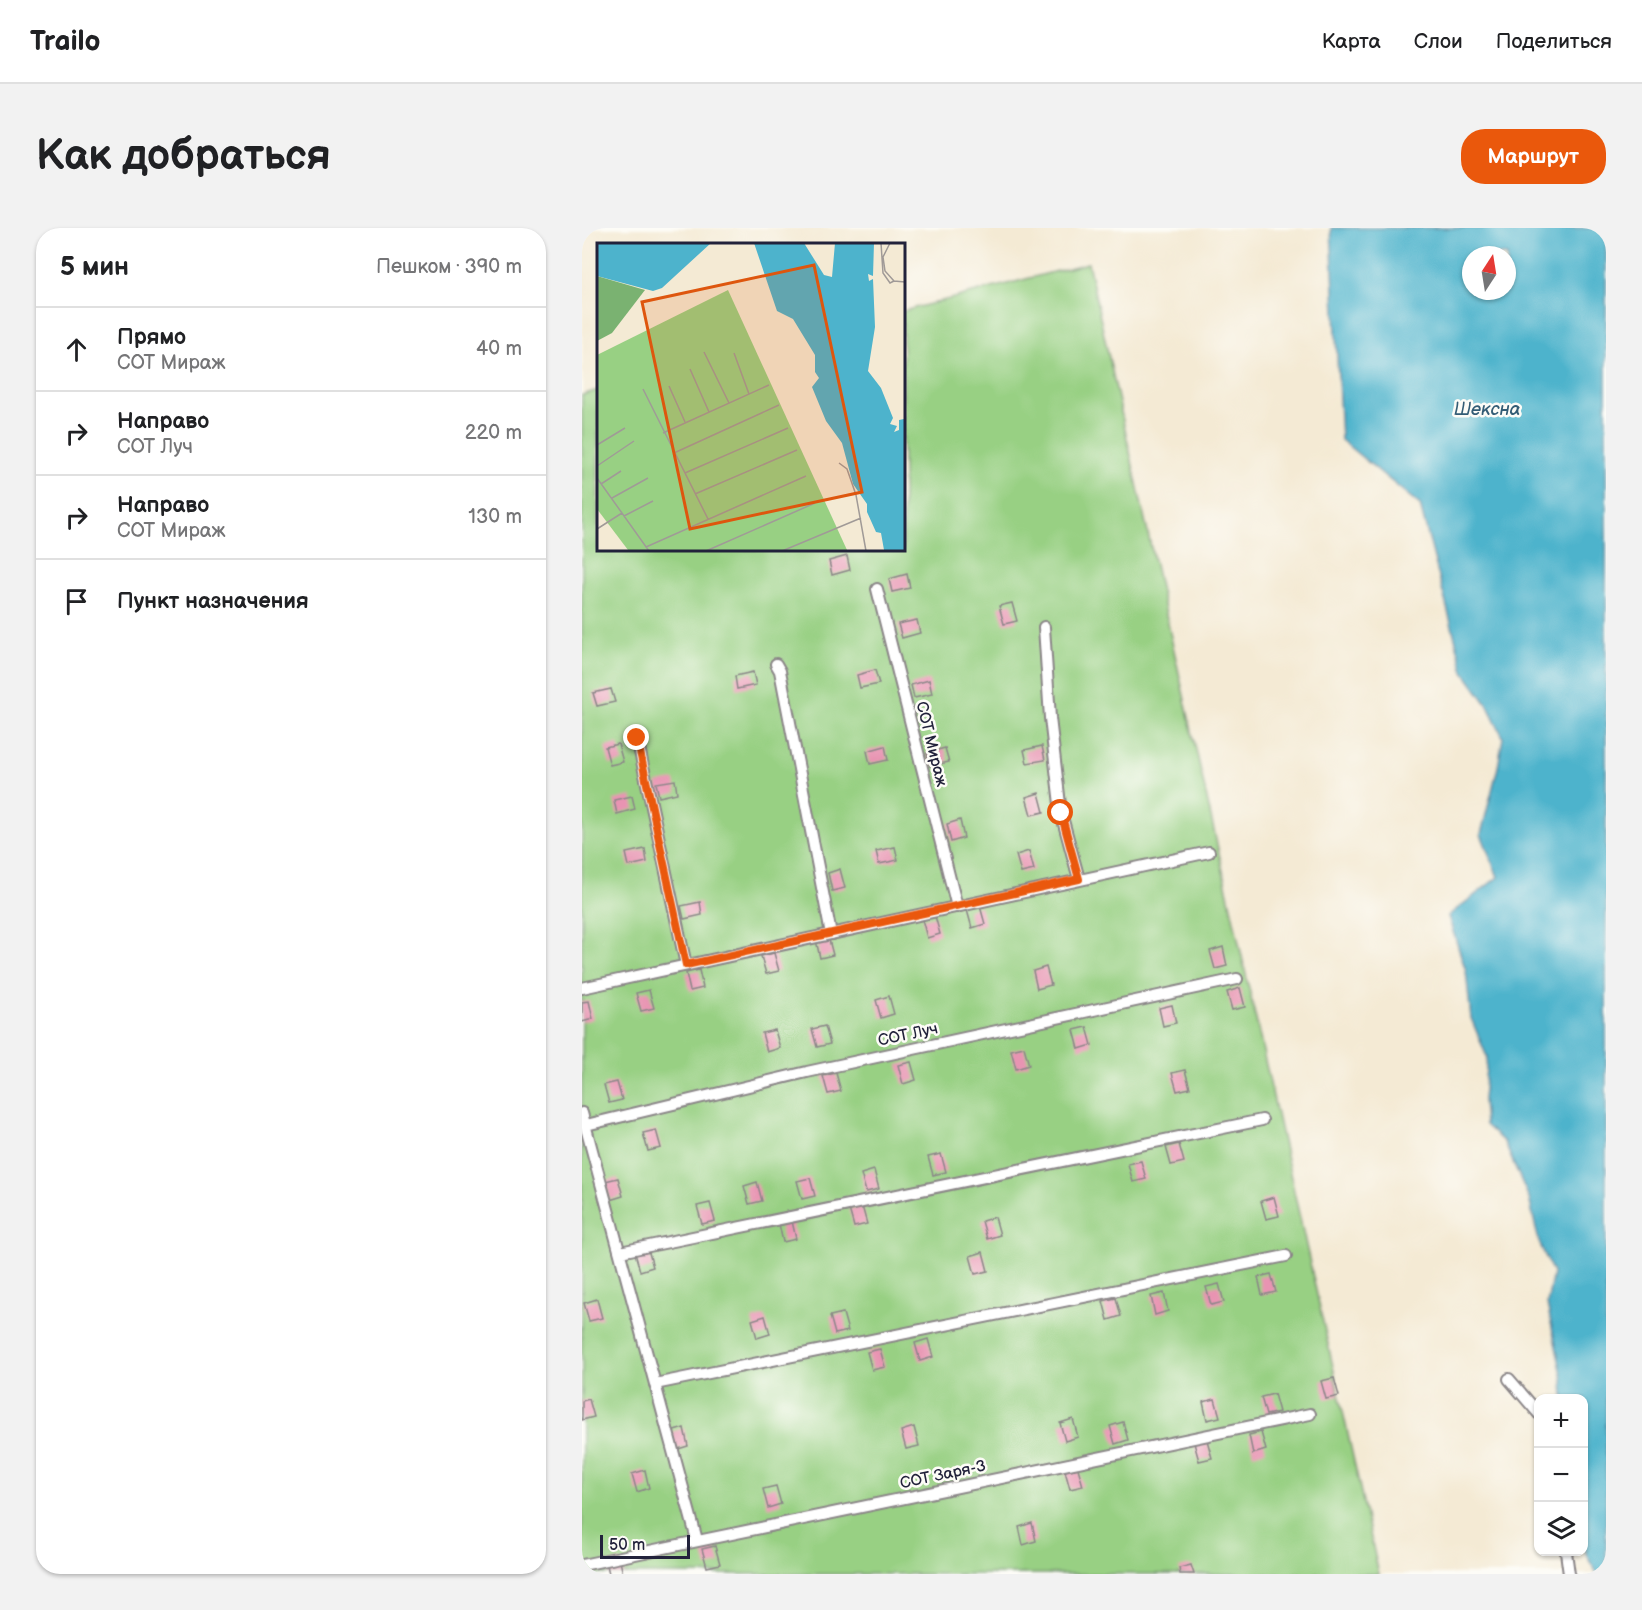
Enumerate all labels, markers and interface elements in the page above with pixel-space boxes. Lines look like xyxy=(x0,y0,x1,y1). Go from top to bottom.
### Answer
text: Trailo xyxy=(30,25,101,58)
text: Карта xyxy=(1322,29,1381,54)
text: Слои xyxy=(1414,29,1463,54)
text: Поделиться xyxy=(1496,29,1612,54)
button: Маршрут xyxy=(1461,129,1606,184)
text: Как добраться xyxy=(36,131,331,182)
inset map xyxy=(597,243,904,550)
north arrow xyxy=(1462,246,1516,300)
text: 5 мин xyxy=(60,252,129,283)
text: Пешком · 390 m xyxy=(376,255,522,279)
text: Прямо xyxy=(117,324,186,351)
icon: ahead xyxy=(60,333,93,366)
text: 40 m xyxy=(476,337,522,361)
text: СОТ Мираж xyxy=(117,351,226,375)
water label: Шексна xyxy=(1454,399,1520,420)
text: Направо xyxy=(117,408,209,435)
icon: right xyxy=(60,417,93,450)
text: 220 m xyxy=(465,421,522,445)
text: СОТ Луч xyxy=(117,435,193,459)
text: Направо xyxy=(117,492,209,519)
icon: right xyxy=(60,501,93,534)
text: 130 m xyxy=(468,505,522,529)
text: СОТ Мираж xyxy=(117,519,226,543)
icon: arrive xyxy=(60,585,93,618)
text: Пункт назначения xyxy=(117,588,309,615)
street label: СОТ Мираж xyxy=(911,700,951,789)
route end xyxy=(623,724,649,750)
route start xyxy=(1047,799,1073,825)
street label: СОТ Луч xyxy=(876,1019,940,1051)
map controls xyxy=(1534,1394,1588,1556)
button: + xyxy=(1534,1394,1588,1448)
button: − xyxy=(1534,1448,1588,1502)
street label: СОТ Заря-3 xyxy=(898,1457,988,1493)
button: layers xyxy=(1534,1502,1588,1556)
scale bar xyxy=(600,1532,690,1560)
text: 50 m xyxy=(609,1536,645,1555)

